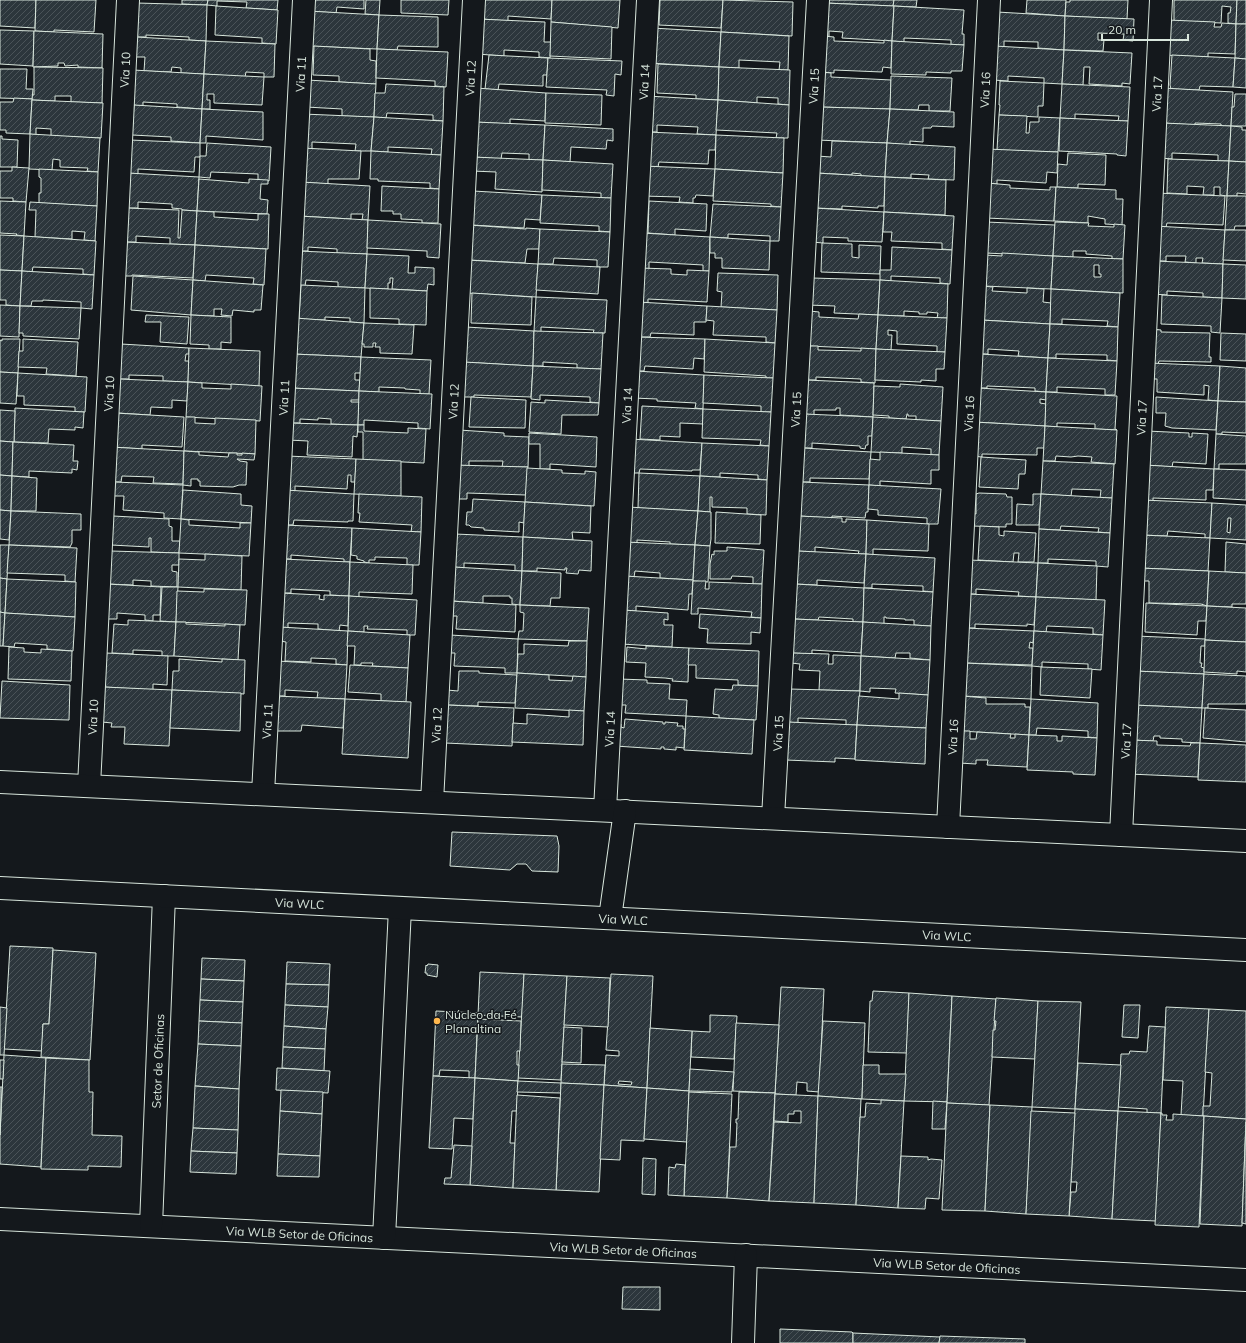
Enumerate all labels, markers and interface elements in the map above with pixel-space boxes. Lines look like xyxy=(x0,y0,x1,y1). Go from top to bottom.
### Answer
scale bar xyxy=(1102,16,1188,42)
text: 20 m xyxy=(1108,22,1136,37)
street label: Via 10 xyxy=(116,52,133,88)
street label: Via 11 xyxy=(292,56,309,92)
street label: Via 12 xyxy=(461,60,478,96)
street label: Via 14 xyxy=(635,64,652,100)
street label: Via 15 xyxy=(805,68,822,104)
street label: Via 16 xyxy=(976,72,993,108)
street label: Via 17 xyxy=(1148,76,1165,112)
street label: Via 10 xyxy=(100,375,117,412)
street label: Via 11 xyxy=(275,379,292,416)
street label: Via 12 xyxy=(445,383,461,420)
street label: Via 14 xyxy=(618,387,635,424)
street label: Via 15 xyxy=(787,391,804,428)
street label: Via 16 xyxy=(960,395,977,432)
street label: Via 17 xyxy=(1133,399,1149,436)
street label: Via 10 xyxy=(84,699,101,735)
street label: Via 11 xyxy=(258,703,275,739)
street label: Via 12 xyxy=(428,707,444,743)
street label: Via 14 xyxy=(601,711,618,747)
street label: Via 15 xyxy=(769,715,786,752)
street label: Via 16 xyxy=(944,719,961,755)
street label: Via 17 xyxy=(1117,723,1134,759)
street label: Via WLC xyxy=(275,894,325,912)
street label: Via WLC xyxy=(598,910,648,928)
street label: Via WLC xyxy=(922,926,972,944)
place label: Núcleo da Fé Planaltina xyxy=(445,1007,517,1036)
street label: Setor de Oficinas xyxy=(148,1014,167,1109)
marker: Núcleo da Fé Planaltina xyxy=(432,1016,442,1026)
street label: Via WLB Setor de Oficinas xyxy=(226,1223,374,1245)
street label: Via WLB Setor de Oficinas xyxy=(549,1238,697,1261)
street label: Via WLB Setor de Oficinas xyxy=(873,1254,1021,1276)

